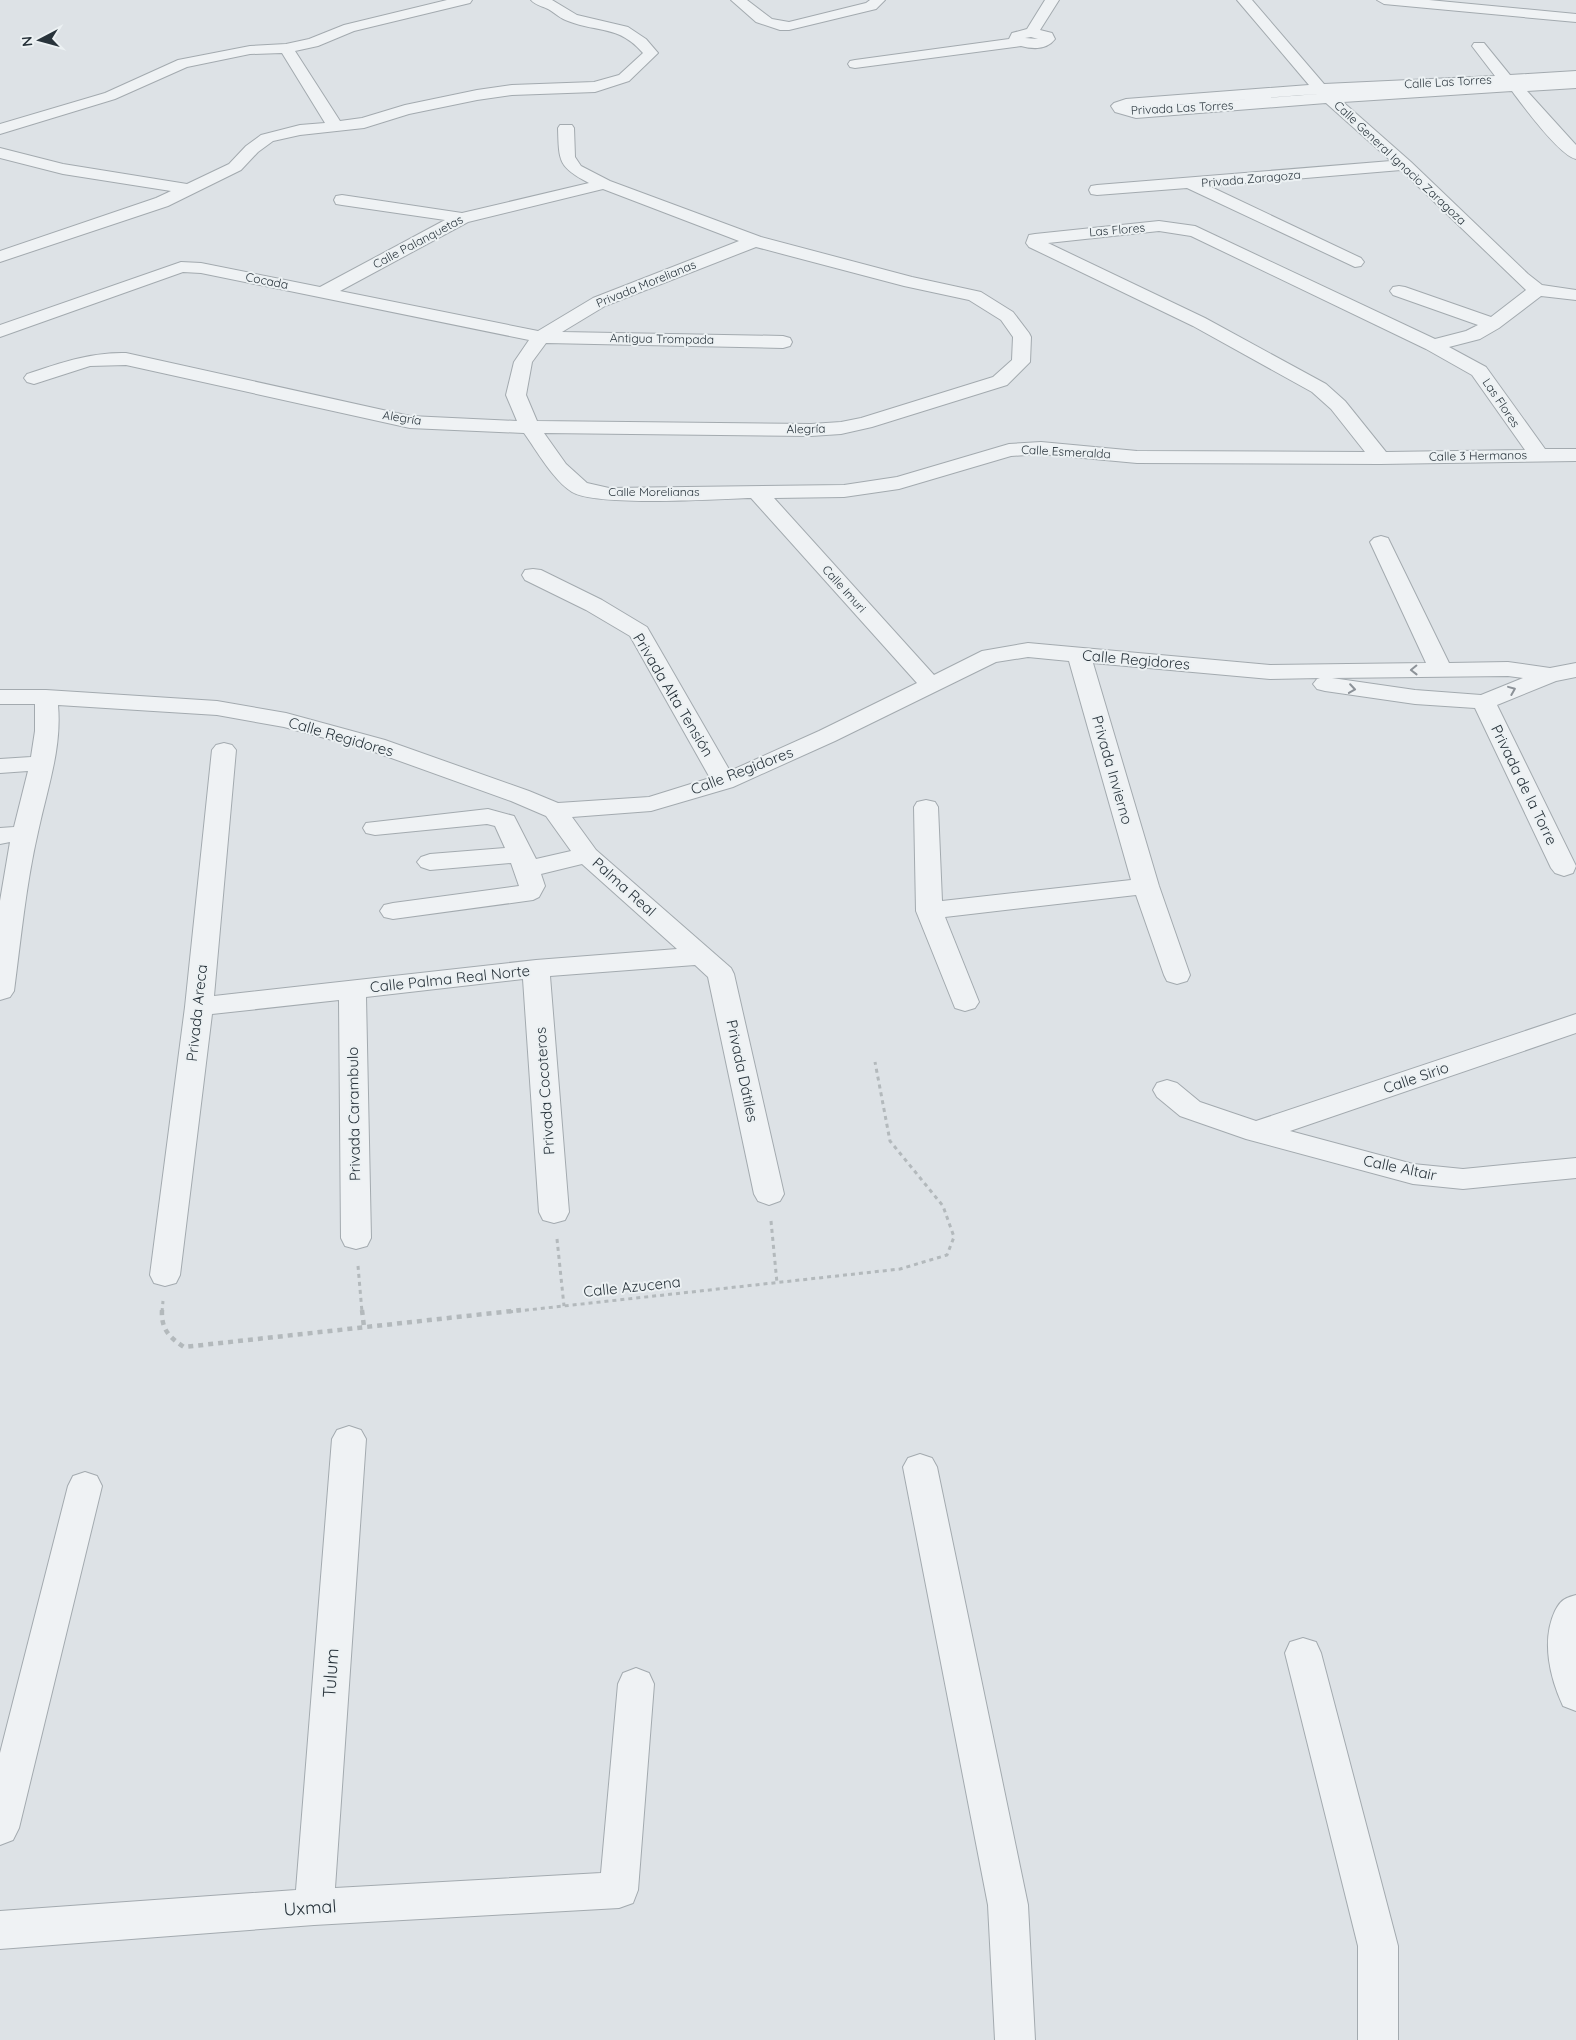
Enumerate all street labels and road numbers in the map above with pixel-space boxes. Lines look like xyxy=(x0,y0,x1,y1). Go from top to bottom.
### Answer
street label: Calle Las Torres xyxy=(1404,72,1492,91)
street label: Privada Las Torres xyxy=(1130,97,1234,118)
street label: Calle General Ignacio Zaragoza xyxy=(1331,97,1470,228)
street label: Privada Zaragoza xyxy=(1201,167,1301,190)
street label: Calle Palanquetas xyxy=(370,211,466,272)
street label: Las Flores xyxy=(1088,220,1146,239)
street label: Privada Morelianas xyxy=(594,256,698,310)
street label: Cocada xyxy=(244,269,290,292)
street label: Antigua Trompada xyxy=(610,330,714,347)
street label: Las Flores xyxy=(1480,375,1523,430)
street label: Alegría xyxy=(382,407,423,428)
street label: Alegría xyxy=(786,421,826,436)
street label: Calle Esmeralda xyxy=(1021,442,1111,461)
street label: Calle 3 Hermanos xyxy=(1429,447,1528,464)
street label: Calle Morelianas xyxy=(608,484,700,499)
street label: Calle Imuri xyxy=(819,562,870,615)
street label: Privada Alta Tensión xyxy=(629,629,718,760)
street label: Calle Regidores xyxy=(1081,645,1191,674)
street label: Calle Regidores xyxy=(286,712,396,761)
street label: Privada Invierno xyxy=(1088,713,1137,827)
street label: Privada de la Torre xyxy=(1487,722,1562,848)
street label: Calle Regidores xyxy=(688,742,796,799)
street label: Palma Real xyxy=(589,853,660,920)
street label: Calle Palma Real Norte xyxy=(369,961,531,996)
street label: Privada Areca xyxy=(182,963,211,1063)
street label: Privada Dátiles xyxy=(722,1018,763,1124)
street label: Privada Cocoteros xyxy=(531,1027,558,1155)
street label: Privada Carambulo xyxy=(343,1047,364,1181)
street label: Calle Sirio xyxy=(1381,1057,1451,1098)
street label: Calle Altair xyxy=(1362,1150,1439,1185)
street label: Calle Azucena xyxy=(582,1272,681,1301)
street label: Tulum xyxy=(317,1647,344,1699)
street label: Uxmal xyxy=(283,1894,337,1921)

